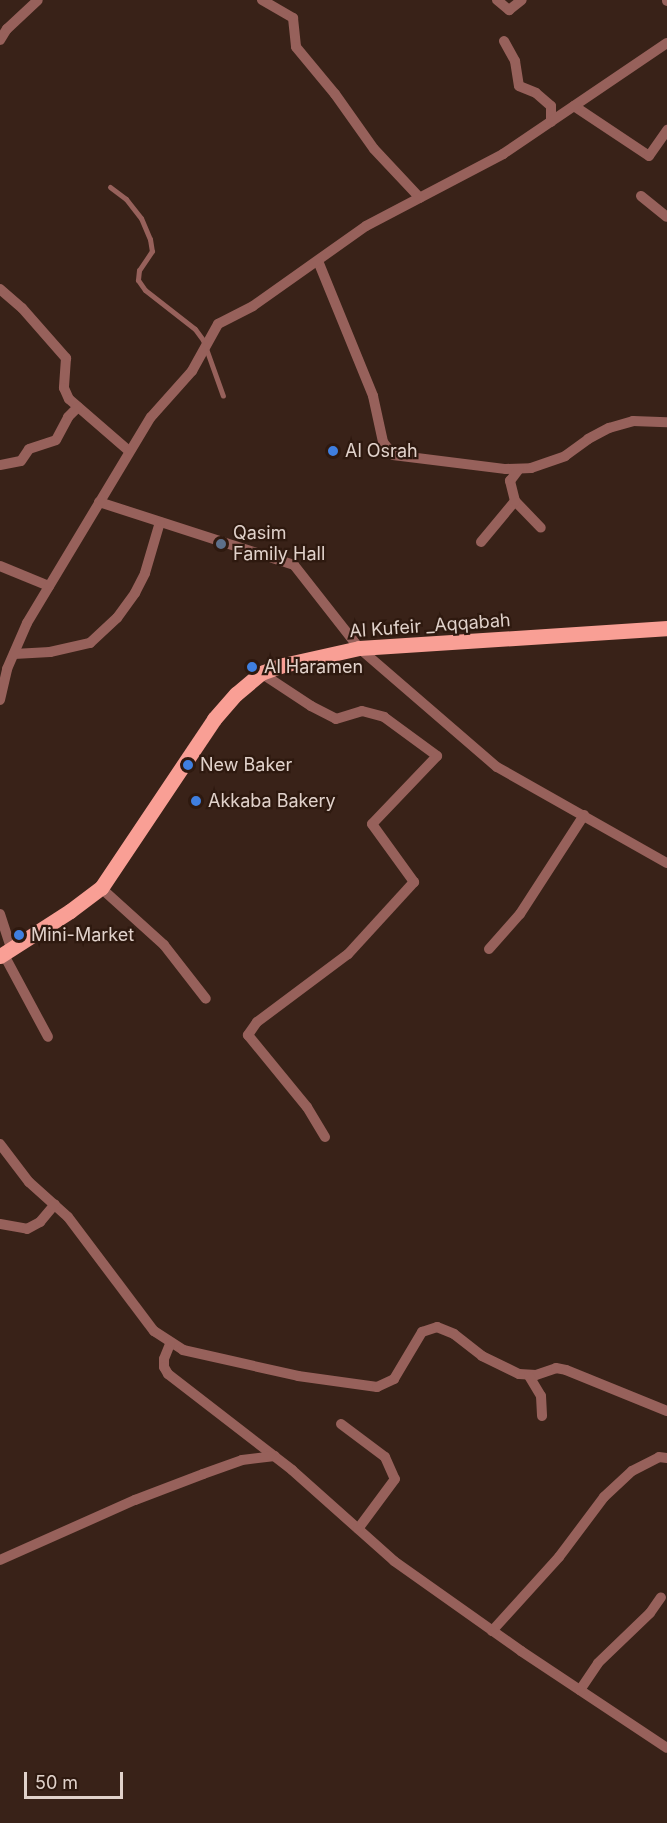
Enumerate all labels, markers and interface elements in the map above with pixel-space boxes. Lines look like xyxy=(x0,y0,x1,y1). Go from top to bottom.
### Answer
place label: Al Osrah xyxy=(345,440,418,462)
marker: Al Osrah xyxy=(326,444,340,458)
place label: Qasim Family Hall xyxy=(233,523,325,566)
marker: Qasim Family Hall xyxy=(214,537,228,551)
street label: Al Kufeir _Aqqabah xyxy=(349,610,511,642)
place label: Al Haramen xyxy=(264,656,363,678)
marker: Al Haramen xyxy=(245,660,259,674)
place label: New Baker xyxy=(200,754,292,776)
marker: New Baker xyxy=(181,758,195,772)
place label: Akkaba Bakery xyxy=(208,790,336,812)
marker: Akkaba Bakery xyxy=(189,794,203,808)
place label: Mini-Market xyxy=(31,924,134,946)
marker: Mini-Market xyxy=(12,928,26,942)
scale bar xyxy=(27,1760,126,1798)
text: 50 m xyxy=(35,1772,78,1793)

